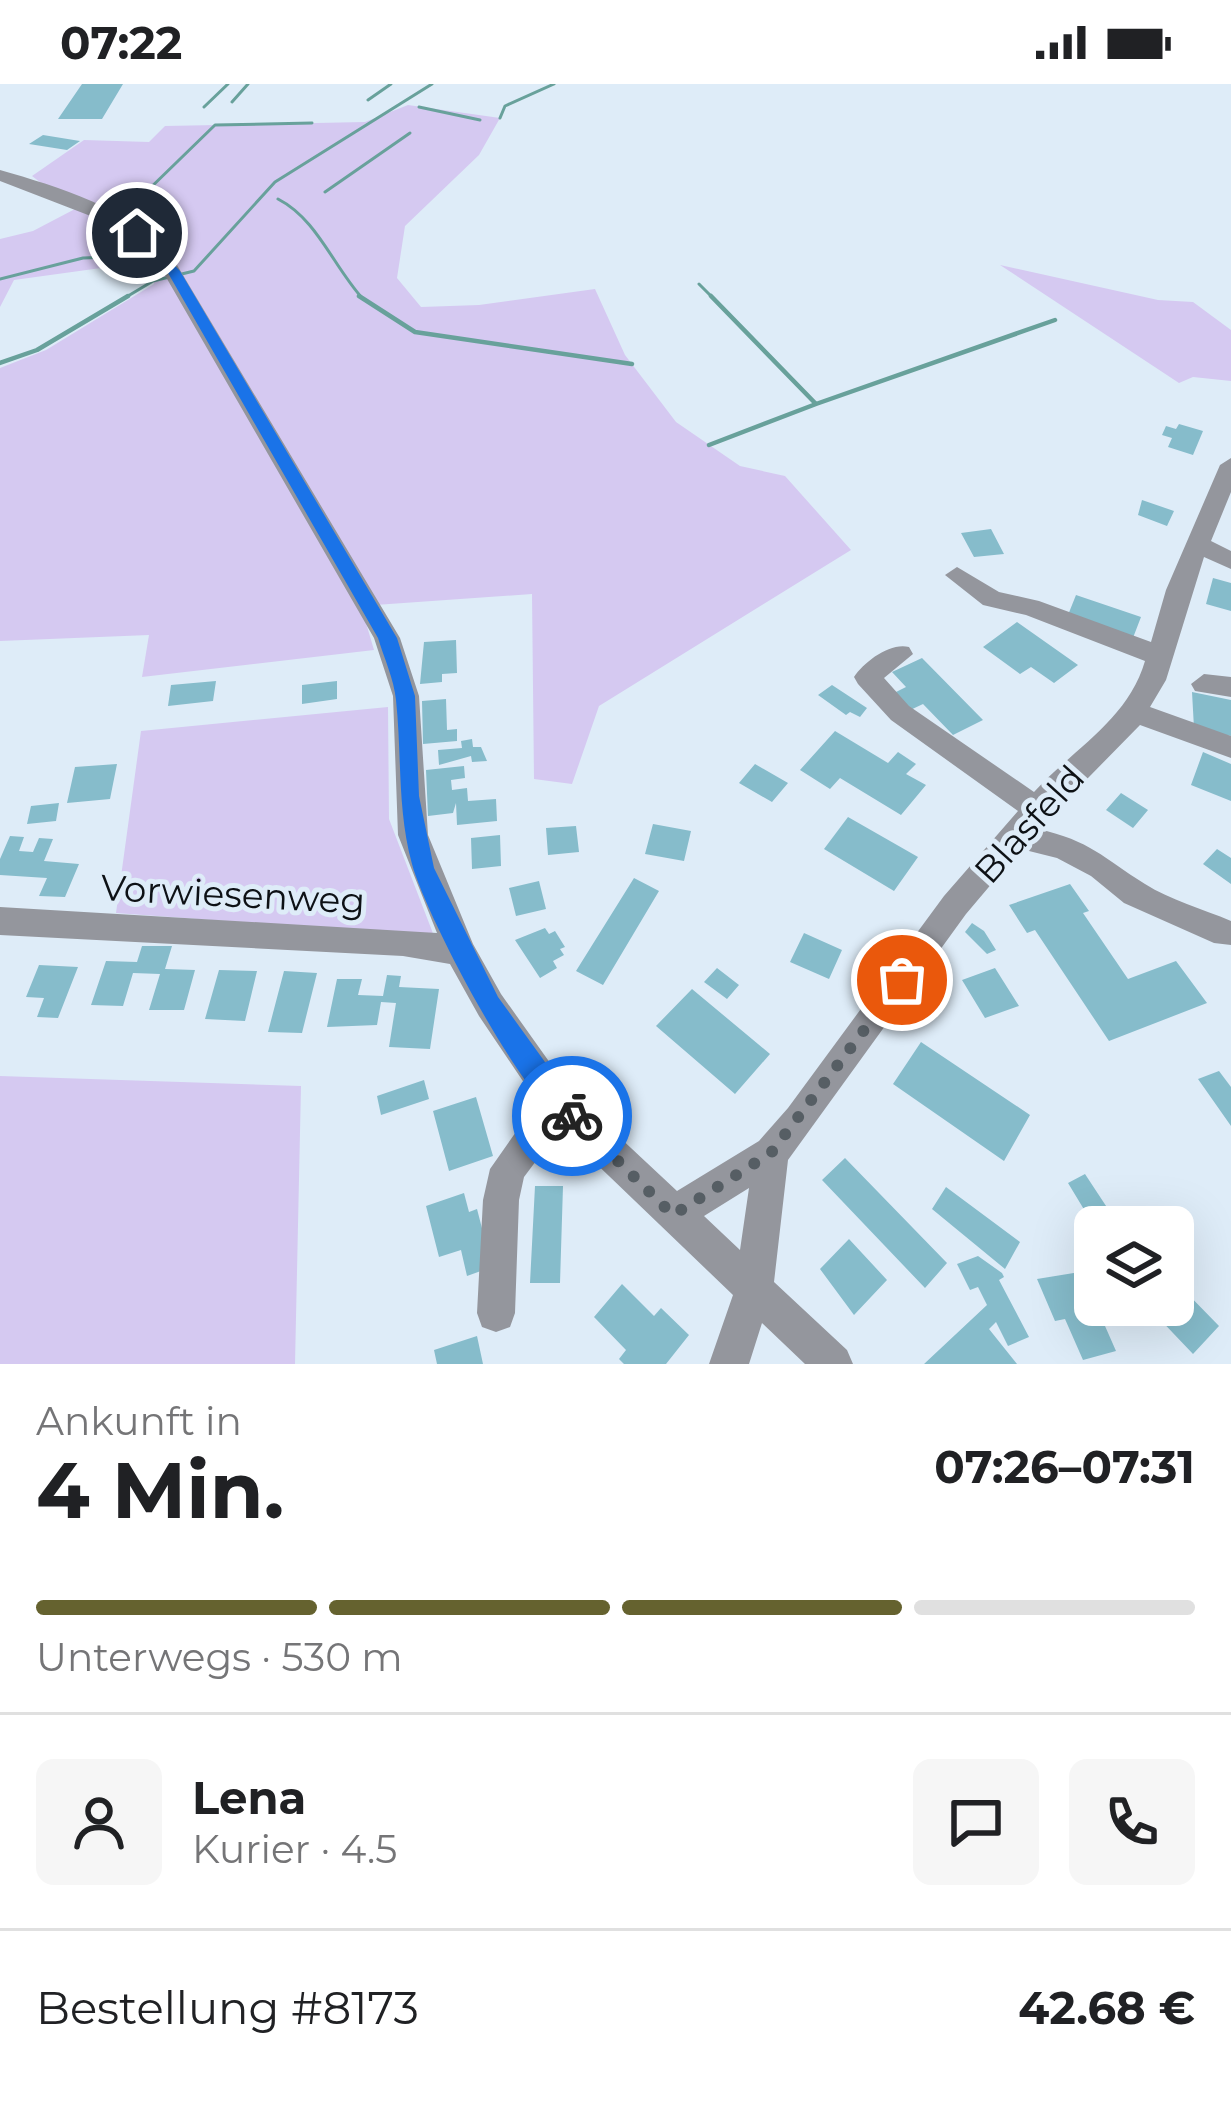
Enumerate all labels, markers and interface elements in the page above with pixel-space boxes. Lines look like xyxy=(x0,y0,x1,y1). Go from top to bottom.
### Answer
text: 07:22 xyxy=(60,15,182,70)
pin xyxy=(86,182,188,284)
icon: home xyxy=(104,200,170,266)
street label: Blasfeld xyxy=(965,756,1093,892)
street label: Vorwiesenweg xyxy=(100,865,366,923)
pin xyxy=(851,929,953,1031)
icon: bag xyxy=(869,947,935,1013)
courier xyxy=(512,1056,632,1176)
icon: bike xyxy=(539,1083,605,1149)
map controls xyxy=(1074,1206,1194,1326)
button: layers xyxy=(1074,1206,1194,1326)
text: Ankunft in xyxy=(36,1397,242,1445)
text: 07:26–07:31 xyxy=(934,1439,1195,1494)
text: 4 Min. xyxy=(36,1442,284,1538)
text: Unterwegs · 530 m xyxy=(36,1633,403,1681)
button: person xyxy=(36,1759,162,1885)
button: chat xyxy=(913,1759,1039,1885)
button: phone xyxy=(1069,1759,1195,1885)
text: Lena xyxy=(192,1770,306,1825)
text: Kurier · 4.5 xyxy=(192,1825,397,1873)
text: Bestellung #8173 xyxy=(36,1980,419,2035)
text: 42.68 € xyxy=(1018,1980,1195,2035)

